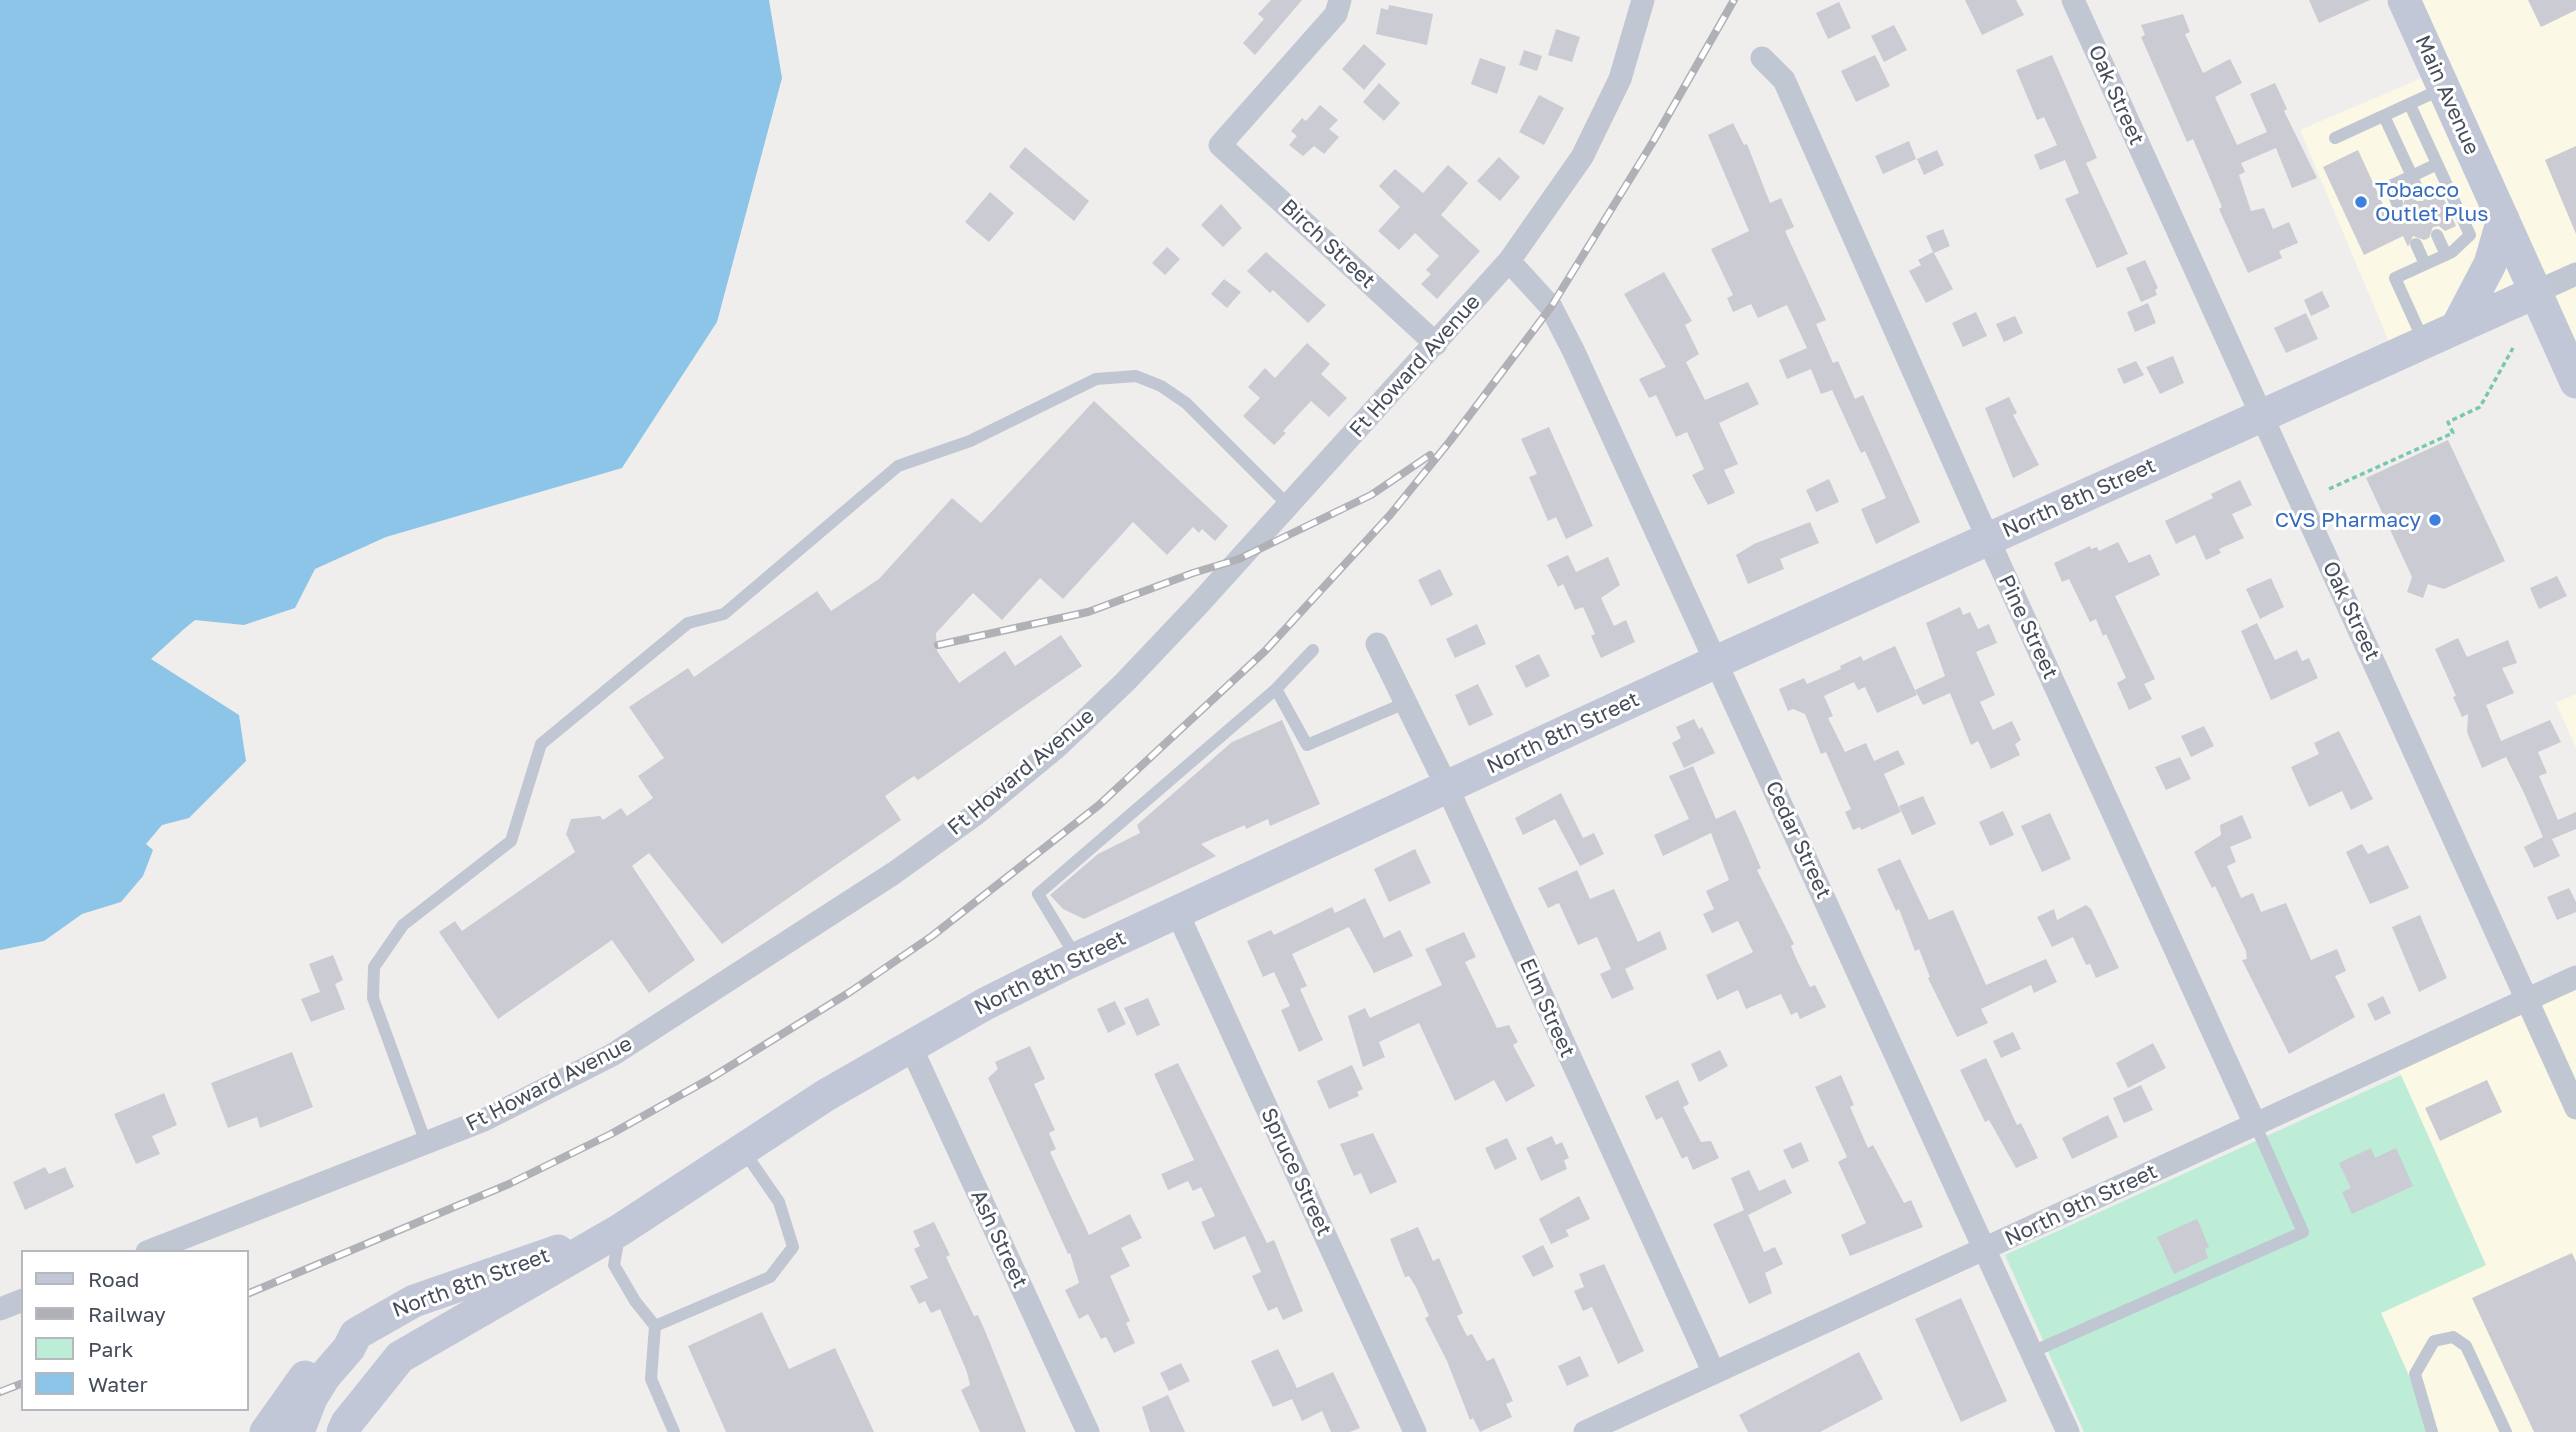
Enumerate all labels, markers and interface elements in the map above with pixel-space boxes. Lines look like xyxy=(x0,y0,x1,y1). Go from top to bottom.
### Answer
street label: Main Avenue xyxy=(2409,31,2485,159)
street label: Oak Street xyxy=(2083,41,2149,149)
place label: Tobacco Outlet Plus xyxy=(2375,177,2488,227)
street label: Birch Street xyxy=(1276,194,1380,294)
marker: Tobacco Outlet Plus xyxy=(2353,194,2369,210)
street label: Ft Howard Avenue xyxy=(1344,289,1486,443)
street label: North 8th Street xyxy=(1998,453,2160,543)
place label: CVS Pharmacy xyxy=(2275,507,2421,533)
marker: CVS Pharmacy xyxy=(2427,512,2443,528)
street label: Oak Street xyxy=(2317,557,2385,665)
street label: Pine Street xyxy=(1993,571,2063,683)
street label: North 8th Street xyxy=(1483,687,1643,779)
street label: Ft Howard Avenue xyxy=(943,703,1099,841)
street label: Cedar Street xyxy=(1760,777,1836,903)
street label: North 8th Street xyxy=(970,925,1130,1021)
street label: Elm Street xyxy=(1514,955,1580,1061)
street label: Ft Howard Avenue xyxy=(462,1031,636,1137)
street label: Spruce Street xyxy=(1255,1104,1337,1240)
street label: North 9th Street xyxy=(2001,1159,2161,1251)
street label: Ash Street xyxy=(965,1186,1033,1292)
street label: North 8th Street xyxy=(389,1243,553,1323)
legend xyxy=(21,1250,248,1411)
text: Road xyxy=(88,1266,139,1292)
text: Railway xyxy=(88,1301,166,1327)
text: Park xyxy=(88,1336,133,1362)
text: Water xyxy=(88,1371,148,1397)

